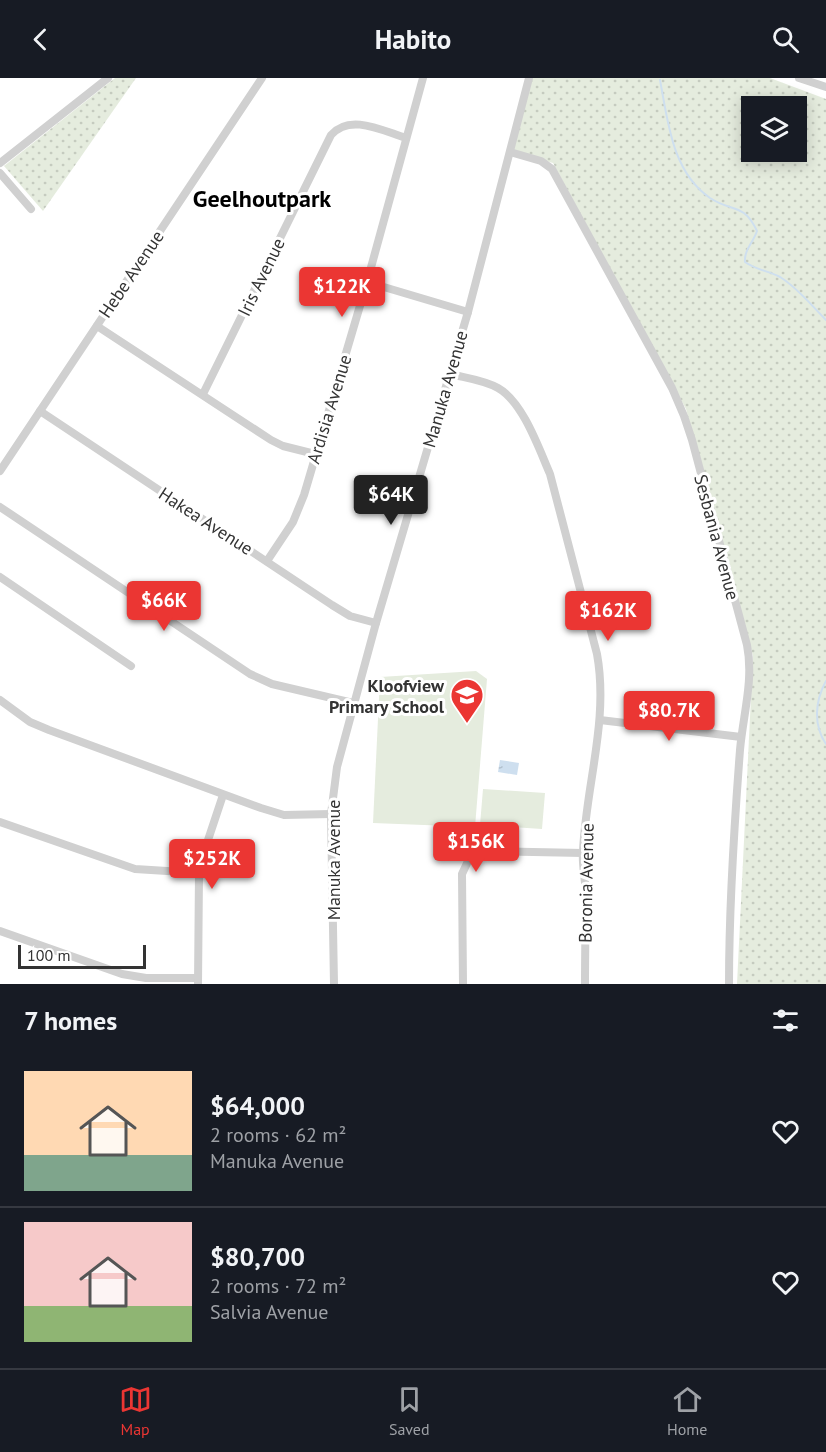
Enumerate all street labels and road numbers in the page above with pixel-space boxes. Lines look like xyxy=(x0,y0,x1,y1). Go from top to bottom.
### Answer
street label: Hebe Avenue xyxy=(93,226,169,322)
street label: Iris Avenue xyxy=(232,234,290,320)
street label: Manuka Avenue xyxy=(417,328,473,450)
street label: Ardisia Avenue xyxy=(301,352,357,466)
street label: Sesbania Avenue xyxy=(689,472,745,602)
street label: Hakea Avenue xyxy=(154,482,258,560)
street label: Manuka Avenue xyxy=(322,800,345,920)
street label: Boronia Avenue xyxy=(573,823,599,943)

